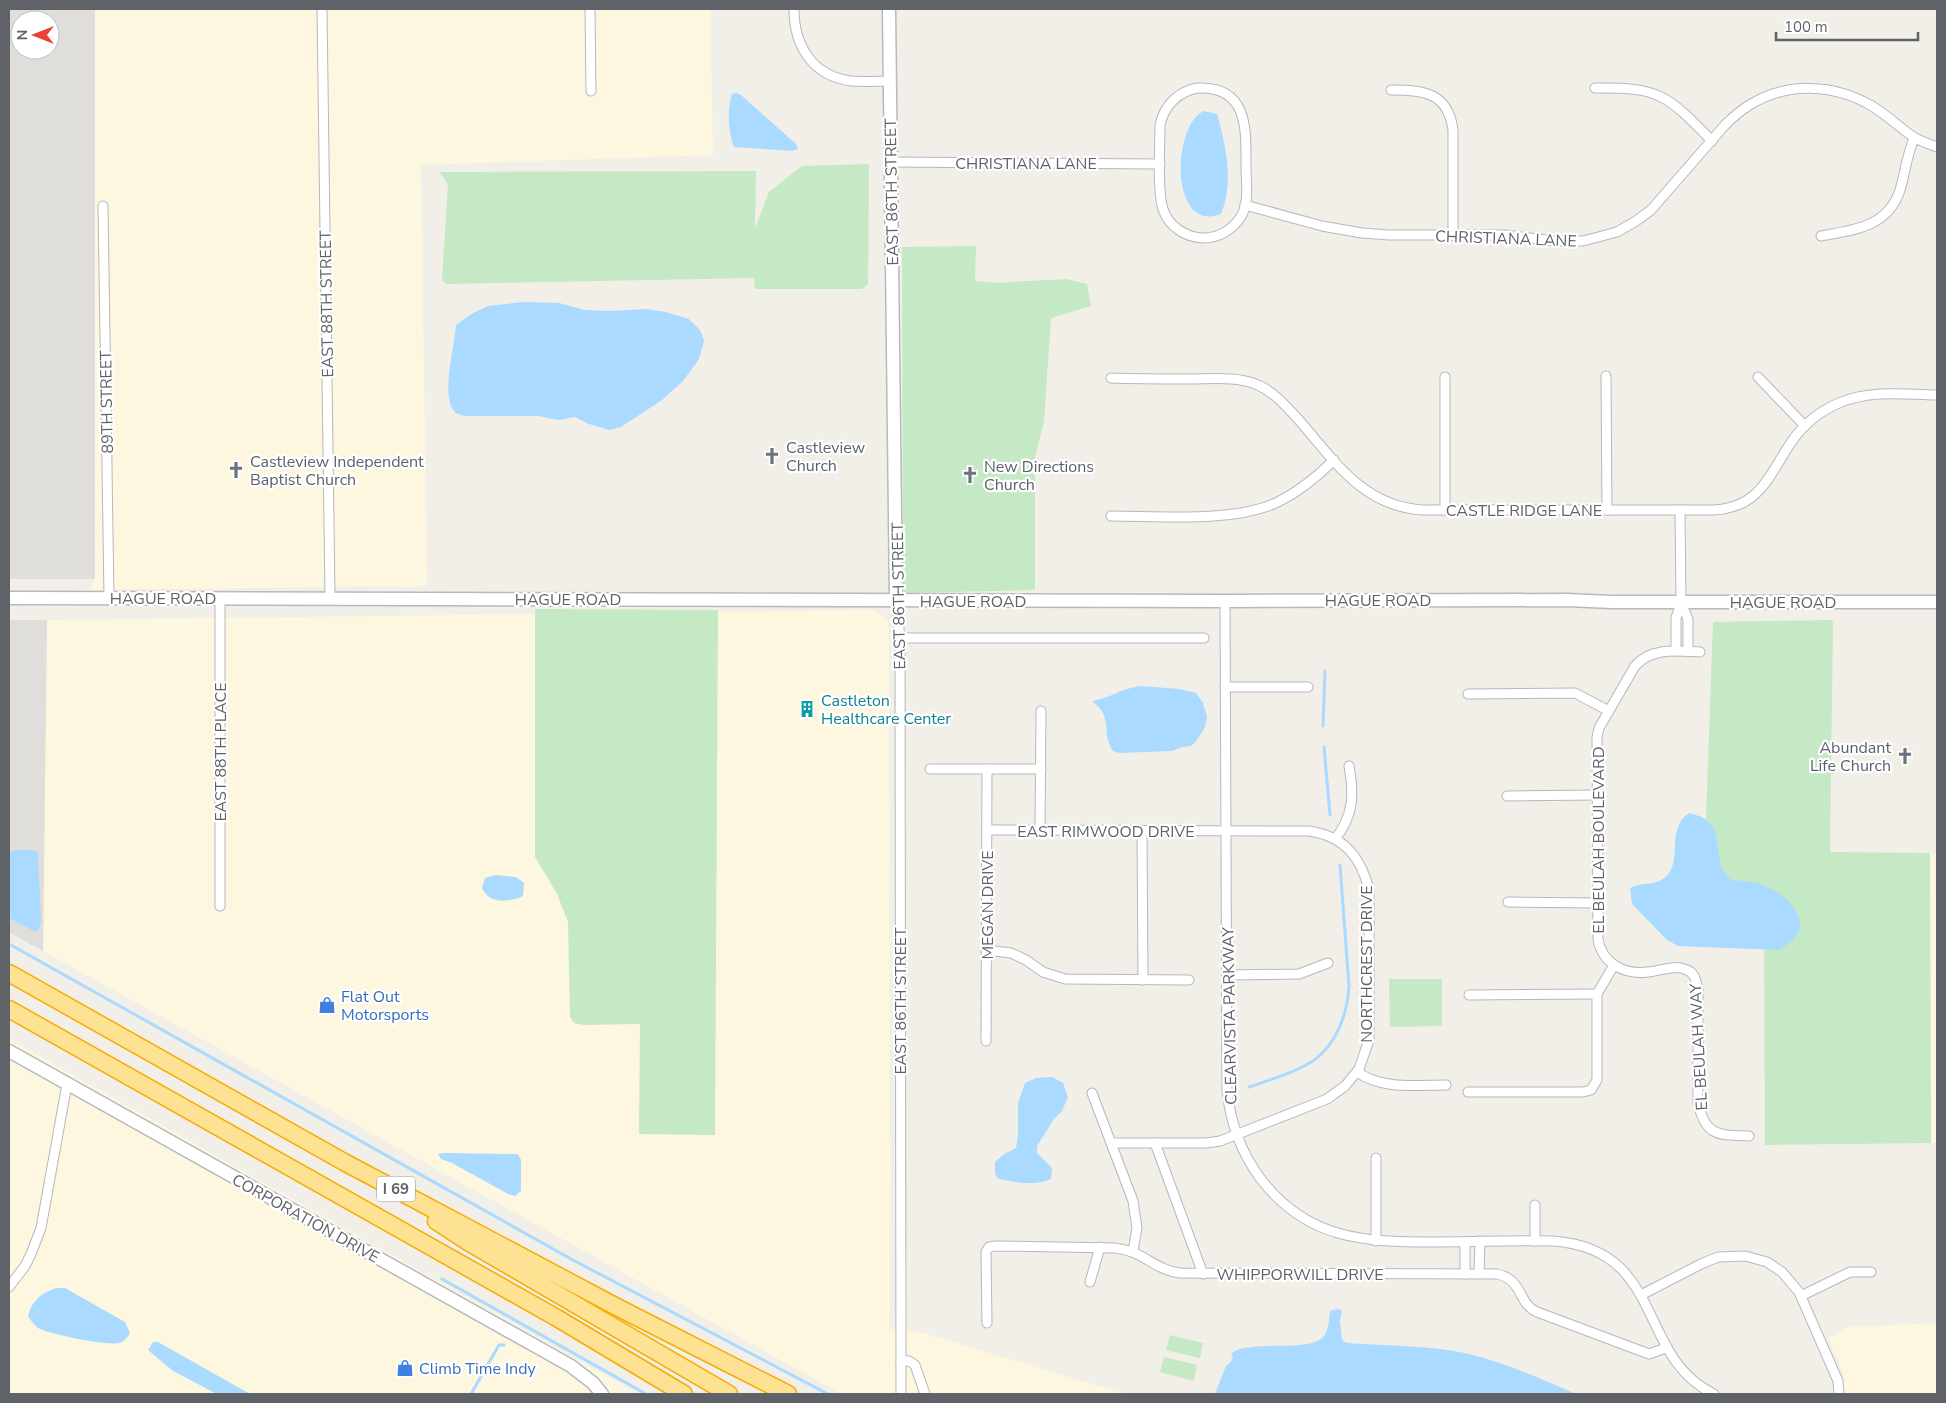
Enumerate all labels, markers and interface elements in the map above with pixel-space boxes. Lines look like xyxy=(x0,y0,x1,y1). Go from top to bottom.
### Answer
north arrow xyxy=(10,10,60,60)
scale bar xyxy=(1776,10,1918,42)
text: 100 m xyxy=(1784,17,1828,37)
text: N xyxy=(13,30,32,40)
street label: EAST 86TH STREET xyxy=(880,118,904,266)
street label: CHRISTIANA LANE xyxy=(955,153,1097,175)
street label: CHRISTIANA LANE xyxy=(1435,226,1577,252)
street label: EAST 88TH STREET xyxy=(315,230,339,378)
street label: 89TH STREET xyxy=(95,350,119,454)
place label: Castleview Church xyxy=(786,437,866,477)
church icon: Castleview Church xyxy=(762,446,782,466)
place label: Castleview Independent Baptist Church xyxy=(250,451,424,491)
place label: New Directions Church xyxy=(984,456,1094,496)
church icon: Castleview Independent Baptist Church xyxy=(226,460,246,480)
church icon: New Directions Church xyxy=(960,465,980,485)
street label: CASTLE RIDGE LANE xyxy=(1446,500,1602,522)
street label: EAST 86TH STREET xyxy=(887,522,911,670)
street label: HAGUE ROAD xyxy=(110,588,216,610)
street label: HAGUE ROAD xyxy=(515,589,621,611)
street label: HAGUE ROAD xyxy=(1325,590,1431,612)
street label: HAGUE ROAD xyxy=(920,591,1026,613)
street label: HAGUE ROAD xyxy=(1730,592,1836,614)
street label: EAST 88TH PLACE xyxy=(210,682,232,822)
place label: Castleton Healthcare Center xyxy=(821,690,951,730)
building icon: Castleton Healthcare Center xyxy=(797,699,817,719)
place label: Abundant Life Church xyxy=(1810,737,1891,777)
street label: EL BEULAH BOULEVARD xyxy=(1588,746,1610,934)
church icon: Abundant Life Church xyxy=(1895,746,1915,766)
street label: EAST RIMWOOD DRIVE xyxy=(1017,821,1195,843)
street label: MEGAN DRIVE xyxy=(977,850,999,960)
street label: NORTHCREST DRIVE xyxy=(1356,885,1378,1043)
street label: EAST 86TH STREET xyxy=(890,927,912,1075)
street label: CLEARVISTA PARKWAY xyxy=(1217,927,1243,1105)
street label: EL BEULAH WAY xyxy=(1685,982,1713,1111)
place label: Flat Out Motorsports xyxy=(341,986,429,1026)
shop icon: Flat Out Motorsports xyxy=(317,995,337,1015)
street label: CORPORATION DRIVE xyxy=(228,1169,383,1269)
road number: I 69 xyxy=(377,1176,415,1202)
street label: WHIPPORWILL DRIVE xyxy=(1216,1264,1384,1286)
shop icon: Climb Time Indy xyxy=(395,1358,415,1378)
place label: Climb Time Indy xyxy=(419,1358,537,1380)

